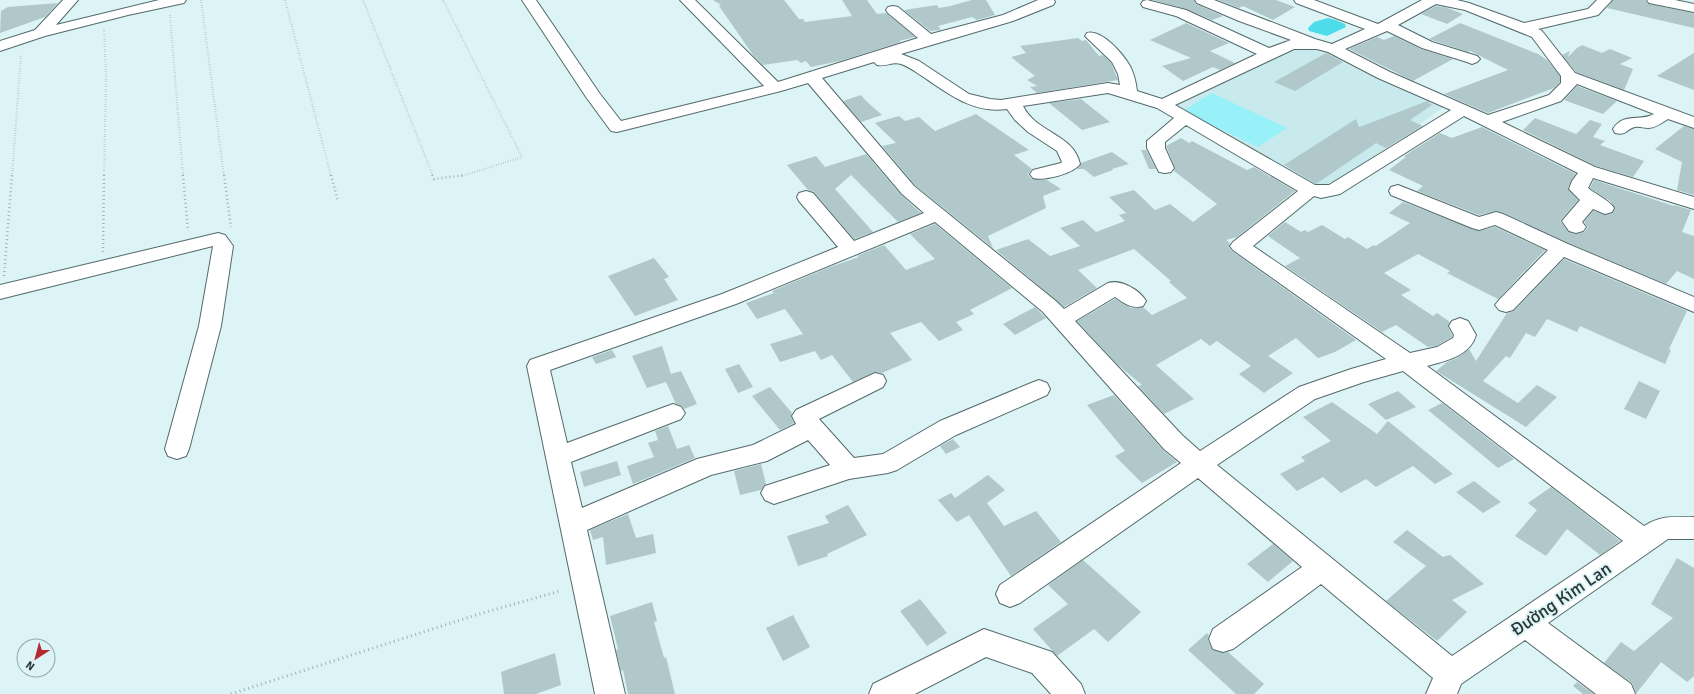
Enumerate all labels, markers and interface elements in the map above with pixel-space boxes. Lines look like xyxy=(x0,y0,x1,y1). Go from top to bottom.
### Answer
street label: Đường Kim Lan xyxy=(1507,557,1615,641)
north arrow xyxy=(16,638,56,678)
text: N xyxy=(23,658,37,673)

